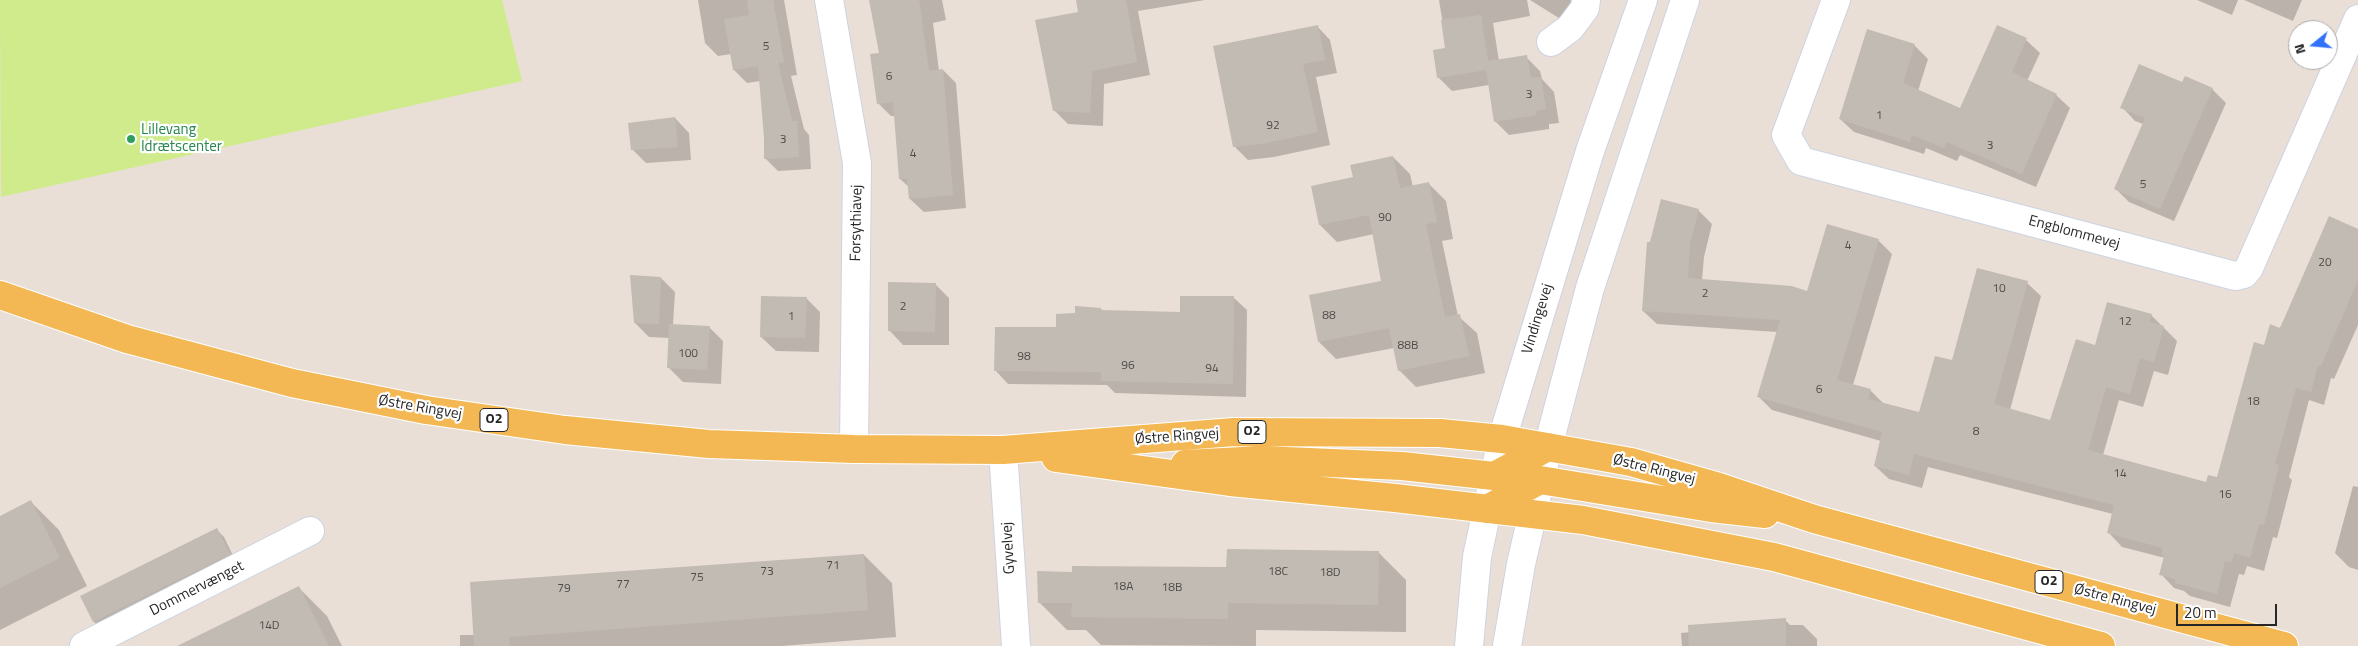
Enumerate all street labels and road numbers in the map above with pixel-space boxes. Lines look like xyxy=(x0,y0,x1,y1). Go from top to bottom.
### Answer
street label: Forsythiavej xyxy=(847,184,867,262)
street label: Engblommevej xyxy=(2026,212,2122,254)
street label: Vindingevej xyxy=(1519,282,1557,356)
street label: Østre Ringvej xyxy=(377,392,463,424)
road number: O2 xyxy=(480,408,508,432)
road number: O2 xyxy=(1238,421,1266,444)
street label: Østre Ringvej xyxy=(1134,425,1220,449)
street label: Østre Ringvej xyxy=(1611,451,1697,489)
street label: Gyvelvej xyxy=(999,521,1019,575)
street label: Dommervænget xyxy=(147,558,247,620)
road number: O2 xyxy=(2035,570,2063,594)
street label: Østre Ringvej xyxy=(2072,580,2158,620)

